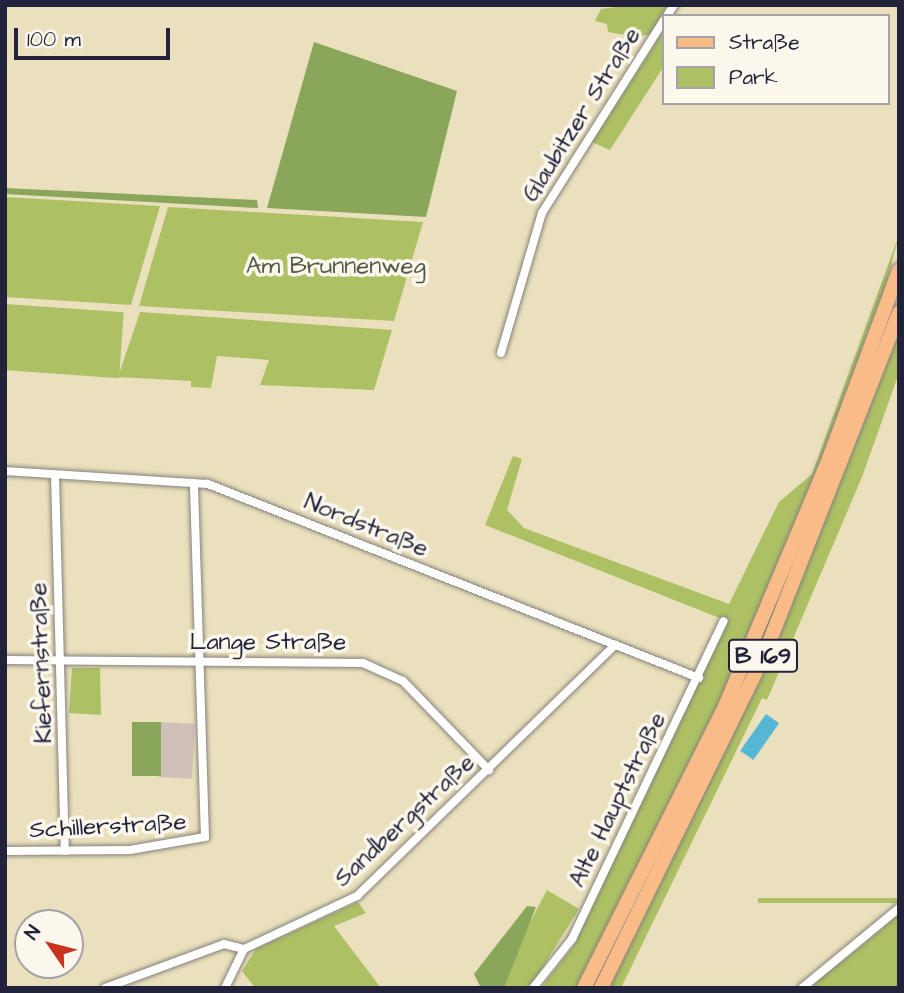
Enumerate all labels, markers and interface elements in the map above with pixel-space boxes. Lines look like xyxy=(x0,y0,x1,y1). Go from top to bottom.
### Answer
scale bar xyxy=(18,14,173,58)
legend xyxy=(662,14,890,105)
street label: Glaubitzer Straße xyxy=(517,23,647,207)
text: 100 m xyxy=(27,25,81,54)
text: Straße xyxy=(729,28,800,57)
text: Park xyxy=(729,63,778,92)
park label: Am Brunnenweg xyxy=(246,253,426,281)
street label: Nordstraße xyxy=(300,488,432,564)
street label: Kiefernstraße xyxy=(25,582,59,744)
street label: Lange Straße xyxy=(190,629,346,657)
road number: B 169 xyxy=(726,636,800,676)
street label: Alte Hauptstraße xyxy=(563,708,673,892)
street label: Sandbergstraße xyxy=(329,749,481,893)
street label: Schillerstraße xyxy=(29,809,187,845)
north arrow xyxy=(14,909,84,979)
text: N xyxy=(19,920,47,945)

